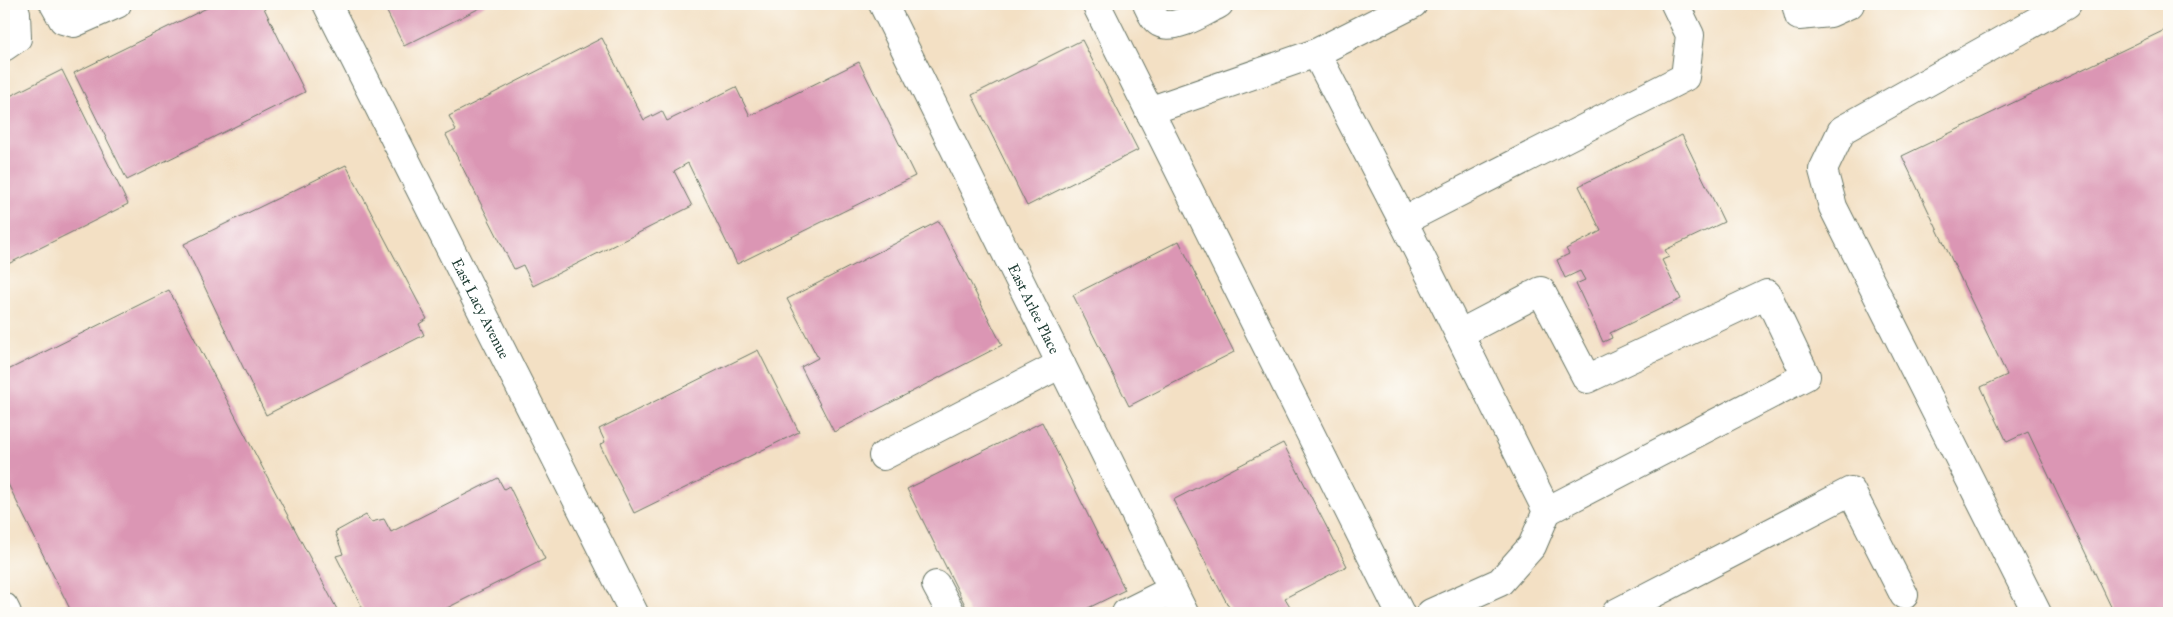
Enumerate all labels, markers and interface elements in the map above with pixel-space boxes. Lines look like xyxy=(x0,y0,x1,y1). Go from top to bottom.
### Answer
street label: East Lacy Avenue xyxy=(448,255,513,362)
street label: East Arlee Place xyxy=(1004,261,1063,357)

